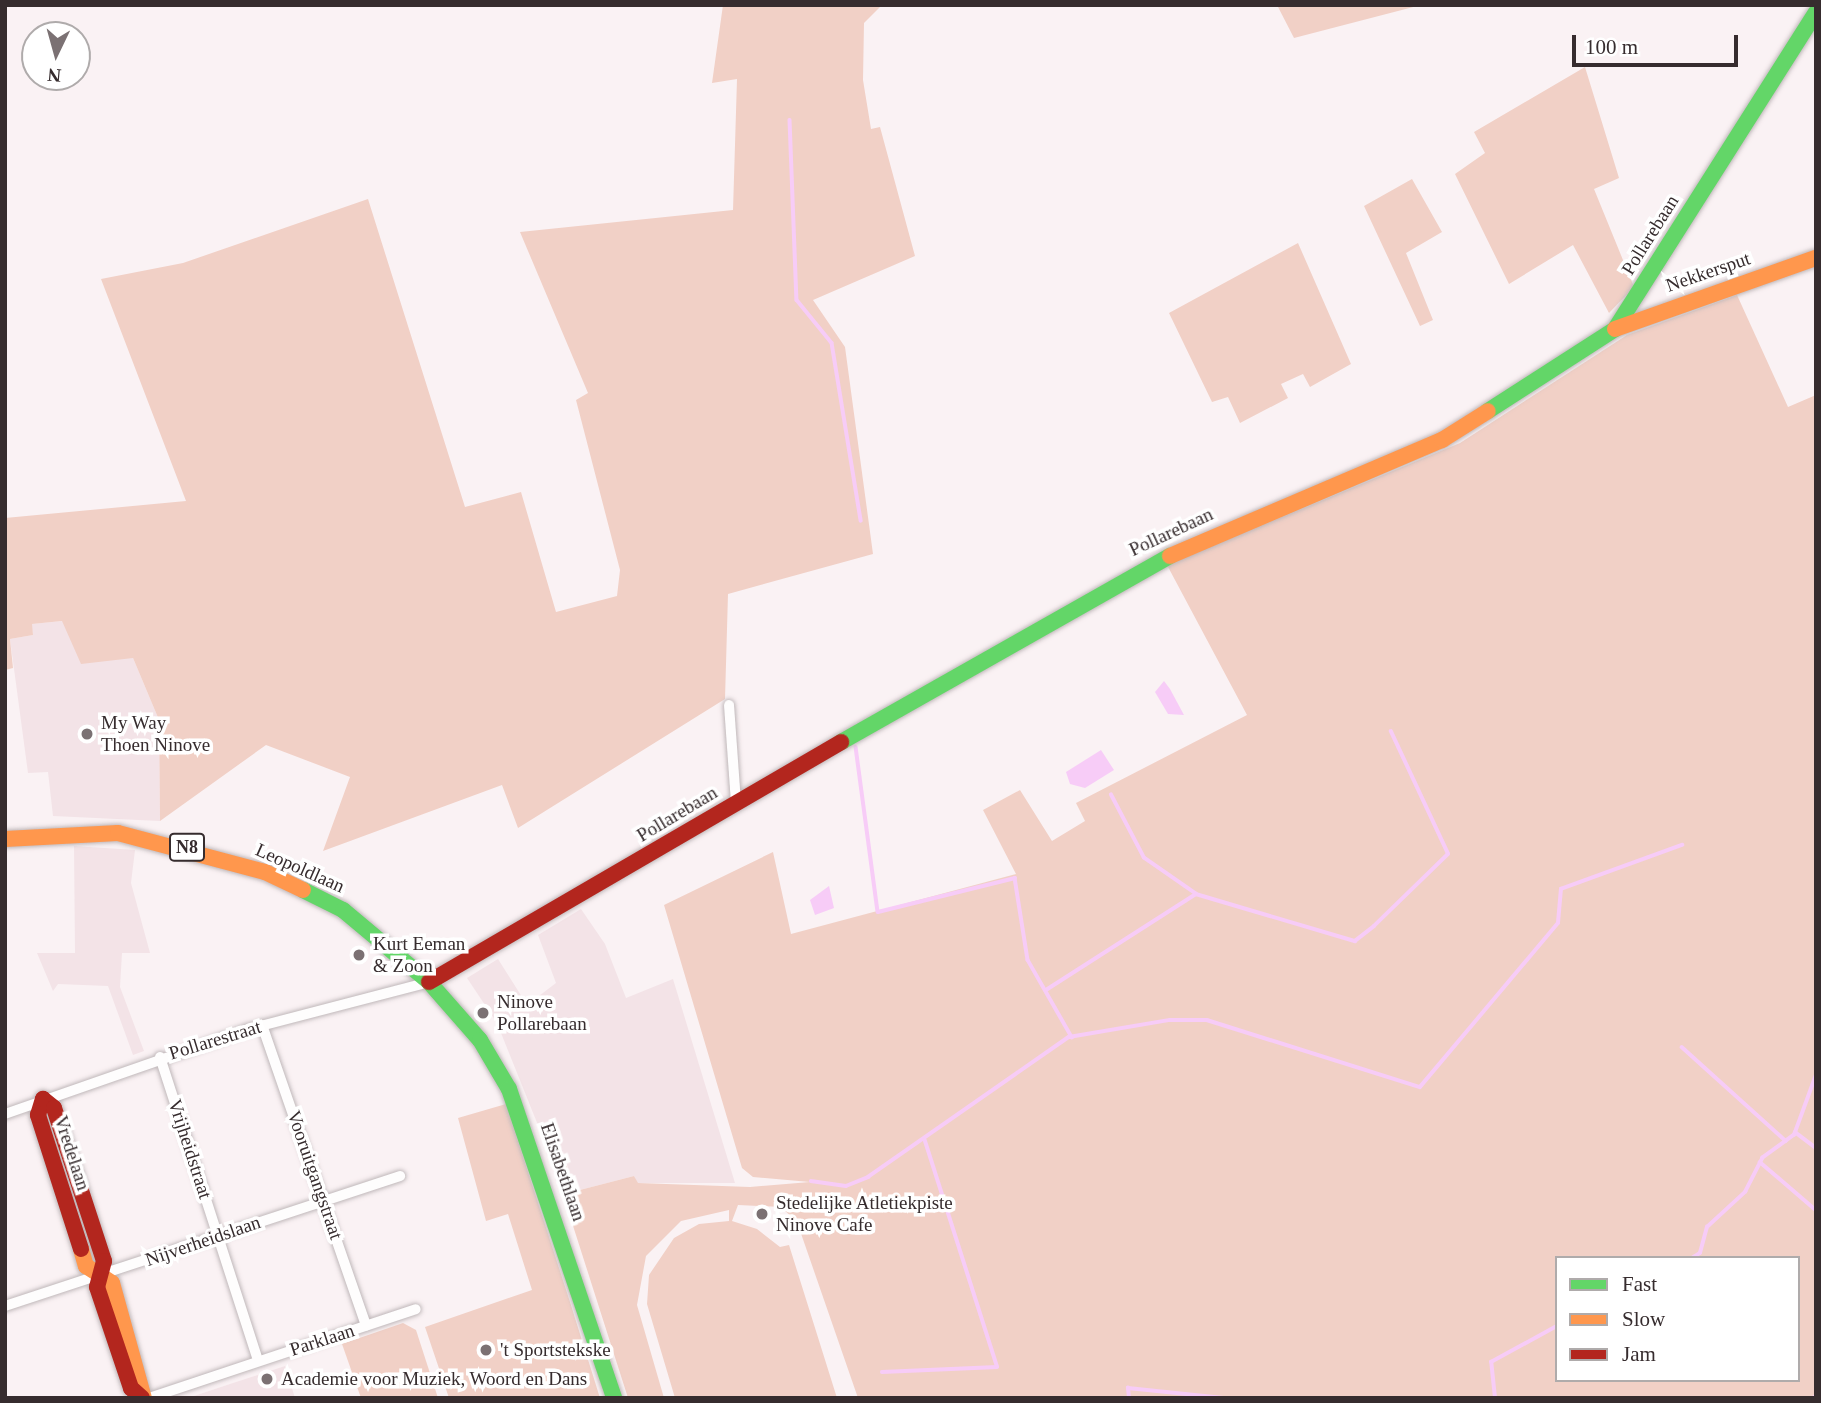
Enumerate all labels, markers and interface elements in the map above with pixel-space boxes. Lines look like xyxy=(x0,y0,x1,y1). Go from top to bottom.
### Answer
north arrow xyxy=(21,21,91,91)
scale bar xyxy=(1576,21,1742,65)
text: 100 m xyxy=(1585,35,1638,59)
text: N xyxy=(47,64,62,86)
street label: Pollarebaan xyxy=(1617,191,1683,279)
street label: Nekkersput xyxy=(1663,247,1753,297)
street label: Pollarebaan xyxy=(1126,503,1216,561)
place label: My Way Thoen Ninove xyxy=(101,712,210,756)
marker: My Way Thoen Ninove xyxy=(79,726,95,742)
street label: Pollarebaan xyxy=(633,781,721,847)
road number: N8 xyxy=(168,832,206,862)
street label: Leopoldlaan xyxy=(252,838,348,898)
place label: Kurt Eeman & Zoon xyxy=(373,933,465,977)
marker: Kurt Eeman & Zoon xyxy=(351,947,367,963)
place label: Ninove Pollarebaan xyxy=(497,991,587,1035)
marker: Ninove Pollarebaan xyxy=(475,1005,491,1021)
street label: Pollarestraat xyxy=(166,1015,264,1065)
street label: Vrijheidstraat xyxy=(163,1096,217,1202)
street label: Vooruitgangstraat xyxy=(282,1108,348,1242)
street label: Vredelaan xyxy=(49,1113,95,1193)
street label: Elisabethlaan xyxy=(536,1120,590,1224)
place label: Stedelijke Atletiekpiste Ninove Cafe xyxy=(776,1192,954,1236)
marker: Stedelijke Atletiekpiste Ninove Cafe xyxy=(754,1206,770,1222)
street label: Nijverheidslaan xyxy=(142,1211,264,1271)
legend xyxy=(1555,1256,1800,1382)
text: Fast xyxy=(1622,1272,1657,1296)
text: Slow xyxy=(1622,1307,1665,1331)
street label: Parklaan xyxy=(287,1319,357,1361)
place label: 't Sportstekske xyxy=(500,1339,611,1361)
marker: 't Sportstekske xyxy=(478,1342,494,1358)
text: Jam xyxy=(1622,1342,1656,1366)
place label: Academie voor Muziek, Woord en Dans xyxy=(281,1368,588,1390)
marker: Academie voor Muziek, Woord en Dans xyxy=(259,1371,275,1387)

